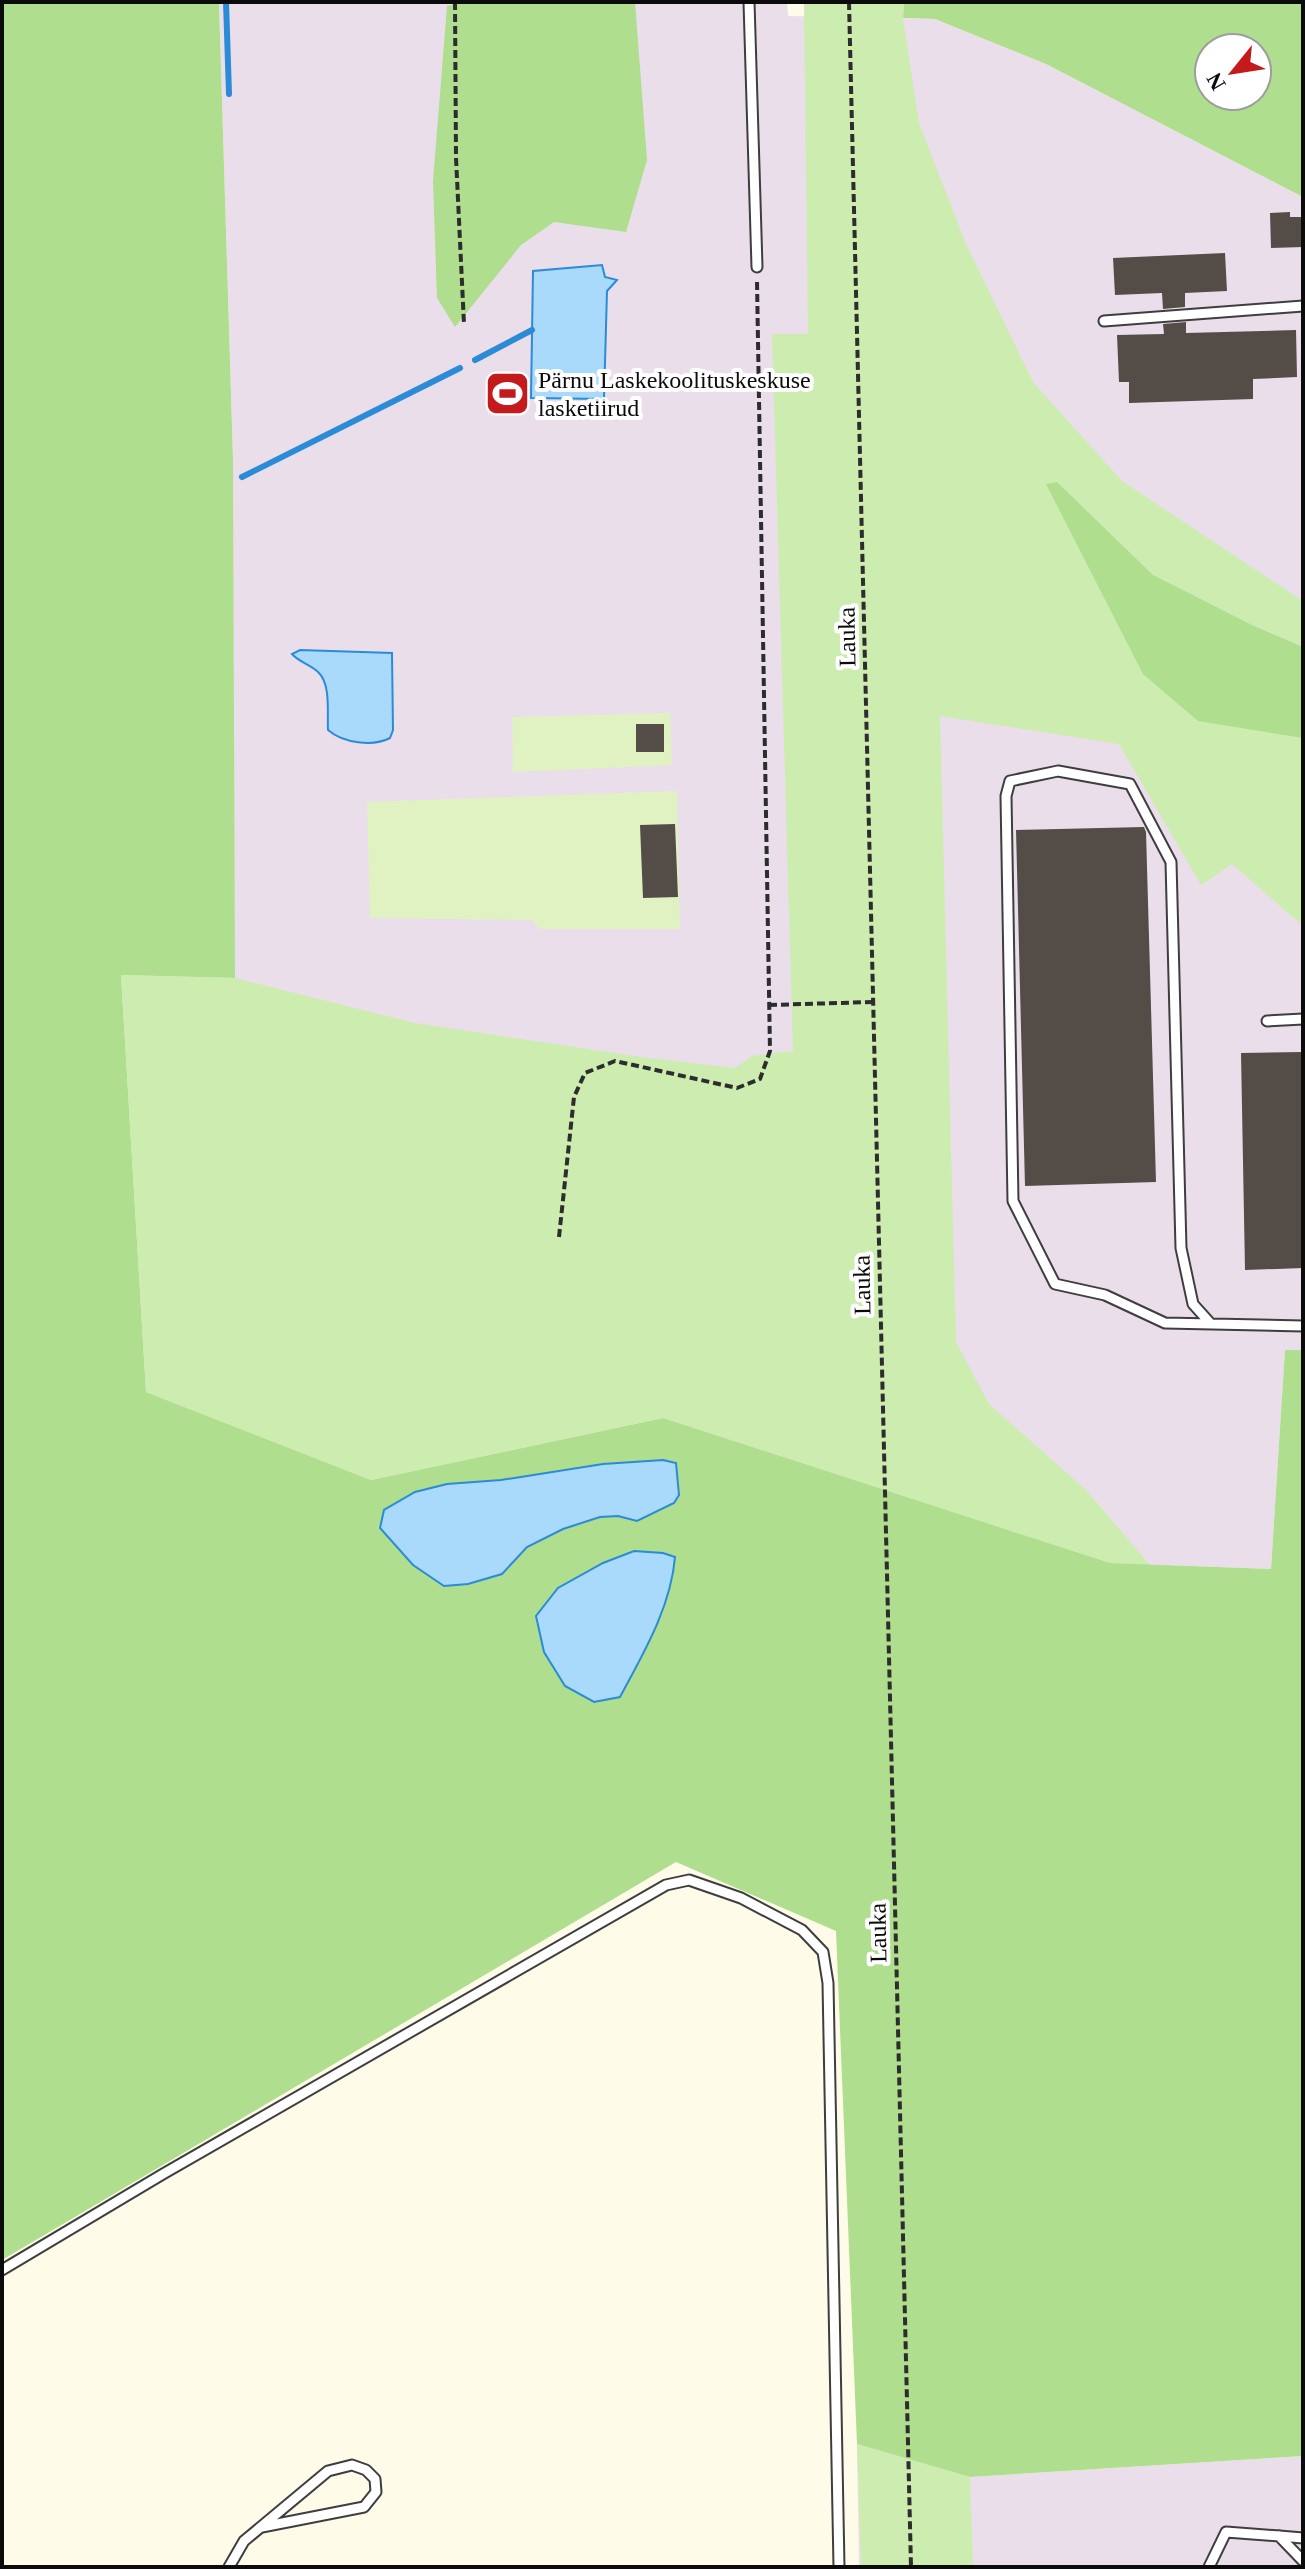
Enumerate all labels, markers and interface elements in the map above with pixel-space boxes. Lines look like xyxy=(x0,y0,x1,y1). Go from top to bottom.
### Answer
north arrow xyxy=(1193,32,1273,112)
text: N xyxy=(1201,69,1231,95)
place label: Pärnu Laskekoolituskeskuse lasketiirud xyxy=(538,367,811,421)
sports icon: Pärnu Laskekoolituskeskuse lasketiirud xyxy=(483,370,531,418)
street label: Lauka xyxy=(833,606,861,667)
street label: Lauka xyxy=(848,1254,876,1315)
street label: Lauka xyxy=(864,1902,892,1963)

